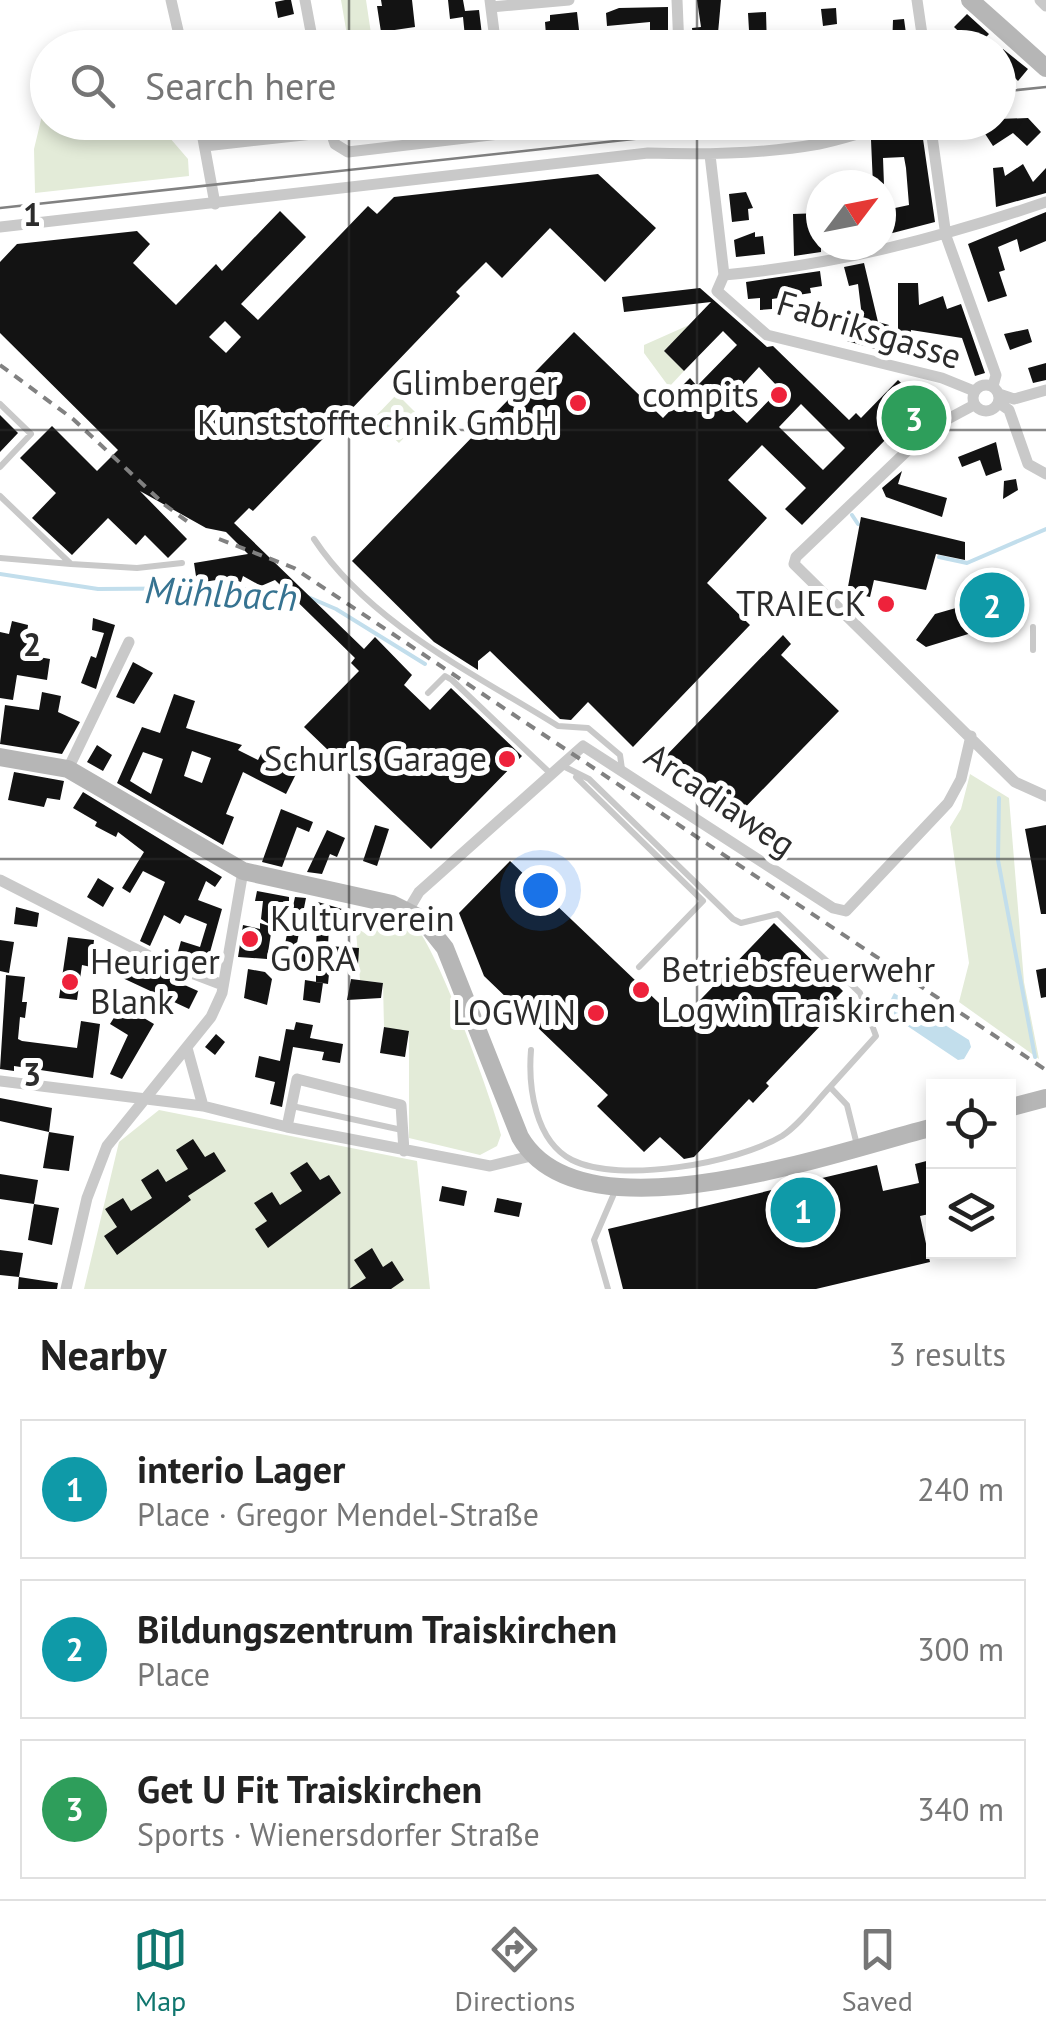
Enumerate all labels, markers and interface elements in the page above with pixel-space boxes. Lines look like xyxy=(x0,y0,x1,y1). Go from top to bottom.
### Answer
search box xyxy=(30,30,1016,140)
icon: search xyxy=(65,58,120,113)
text: Search here xyxy=(145,61,337,110)
north arrow xyxy=(806,170,896,260)
text: 1 xyxy=(23,193,41,235)
street label: Fabriksgasse xyxy=(771,279,967,379)
place label: Glimberger Kunststofftechnik GmbH xyxy=(197,359,558,445)
place label: compits xyxy=(642,371,759,417)
pin: 3 xyxy=(882,380,946,456)
marker: compits xyxy=(768,384,790,406)
marker: Glimberger Kunststofftechnik GmbH xyxy=(567,392,589,414)
water label: Mühlbach xyxy=(143,564,299,621)
pin: 2 xyxy=(960,568,1024,642)
place label: TRAIECK xyxy=(736,580,866,626)
marker: TRAIECK xyxy=(875,593,897,615)
text: 2 xyxy=(23,623,41,665)
street label: Arcadiaweg xyxy=(636,732,805,867)
place label: Schurls Garage xyxy=(264,735,487,781)
marker: Schurls Garage xyxy=(496,748,518,770)
your location xyxy=(515,865,566,916)
place label: Kulturverein GORA xyxy=(270,895,455,981)
marker: Kulturverein GORA xyxy=(239,928,261,950)
place label: Heuriger Blank xyxy=(90,938,220,1024)
place label: Betriebsfeuerwehr Logwin Traiskirchen xyxy=(661,946,956,1032)
marker: Heuriger Blank xyxy=(59,971,81,993)
marker: Betriebsfeuerwehr Logwin Traiskirchen xyxy=(630,979,652,1001)
place label: LOGWIN xyxy=(452,989,576,1035)
marker: LOGWIN xyxy=(585,1002,607,1024)
text: 3 xyxy=(23,1053,41,1095)
map controls xyxy=(926,1079,1016,1259)
button: locate xyxy=(926,1079,1016,1169)
button: layers xyxy=(926,1169,1016,1259)
pin: 1 xyxy=(770,1172,836,1248)
text: Nearby xyxy=(40,1327,167,1382)
text: 3 results xyxy=(888,1333,1006,1375)
text: interio Lager xyxy=(137,1444,345,1493)
text: 1 xyxy=(65,1468,84,1510)
text: 240 m xyxy=(917,1468,1004,1510)
text: Place · Gregor Mendel-Straße xyxy=(137,1493,539,1535)
text: Bildungszentrum Traiskirchen xyxy=(137,1604,617,1653)
text: 2 xyxy=(65,1628,84,1670)
text: 300 m xyxy=(917,1628,1004,1670)
text: Place xyxy=(137,1653,210,1695)
text: Get U Fit Traiskirchen xyxy=(137,1764,482,1813)
text: 3 xyxy=(65,1788,84,1830)
text: 340 m xyxy=(917,1788,1004,1830)
text: Sports · Wienersdorfer Straße xyxy=(137,1813,540,1855)
tab: Map xyxy=(133,1922,188,2019)
tab: Directions xyxy=(454,1922,575,2019)
tab: Saved xyxy=(842,1922,913,2019)

